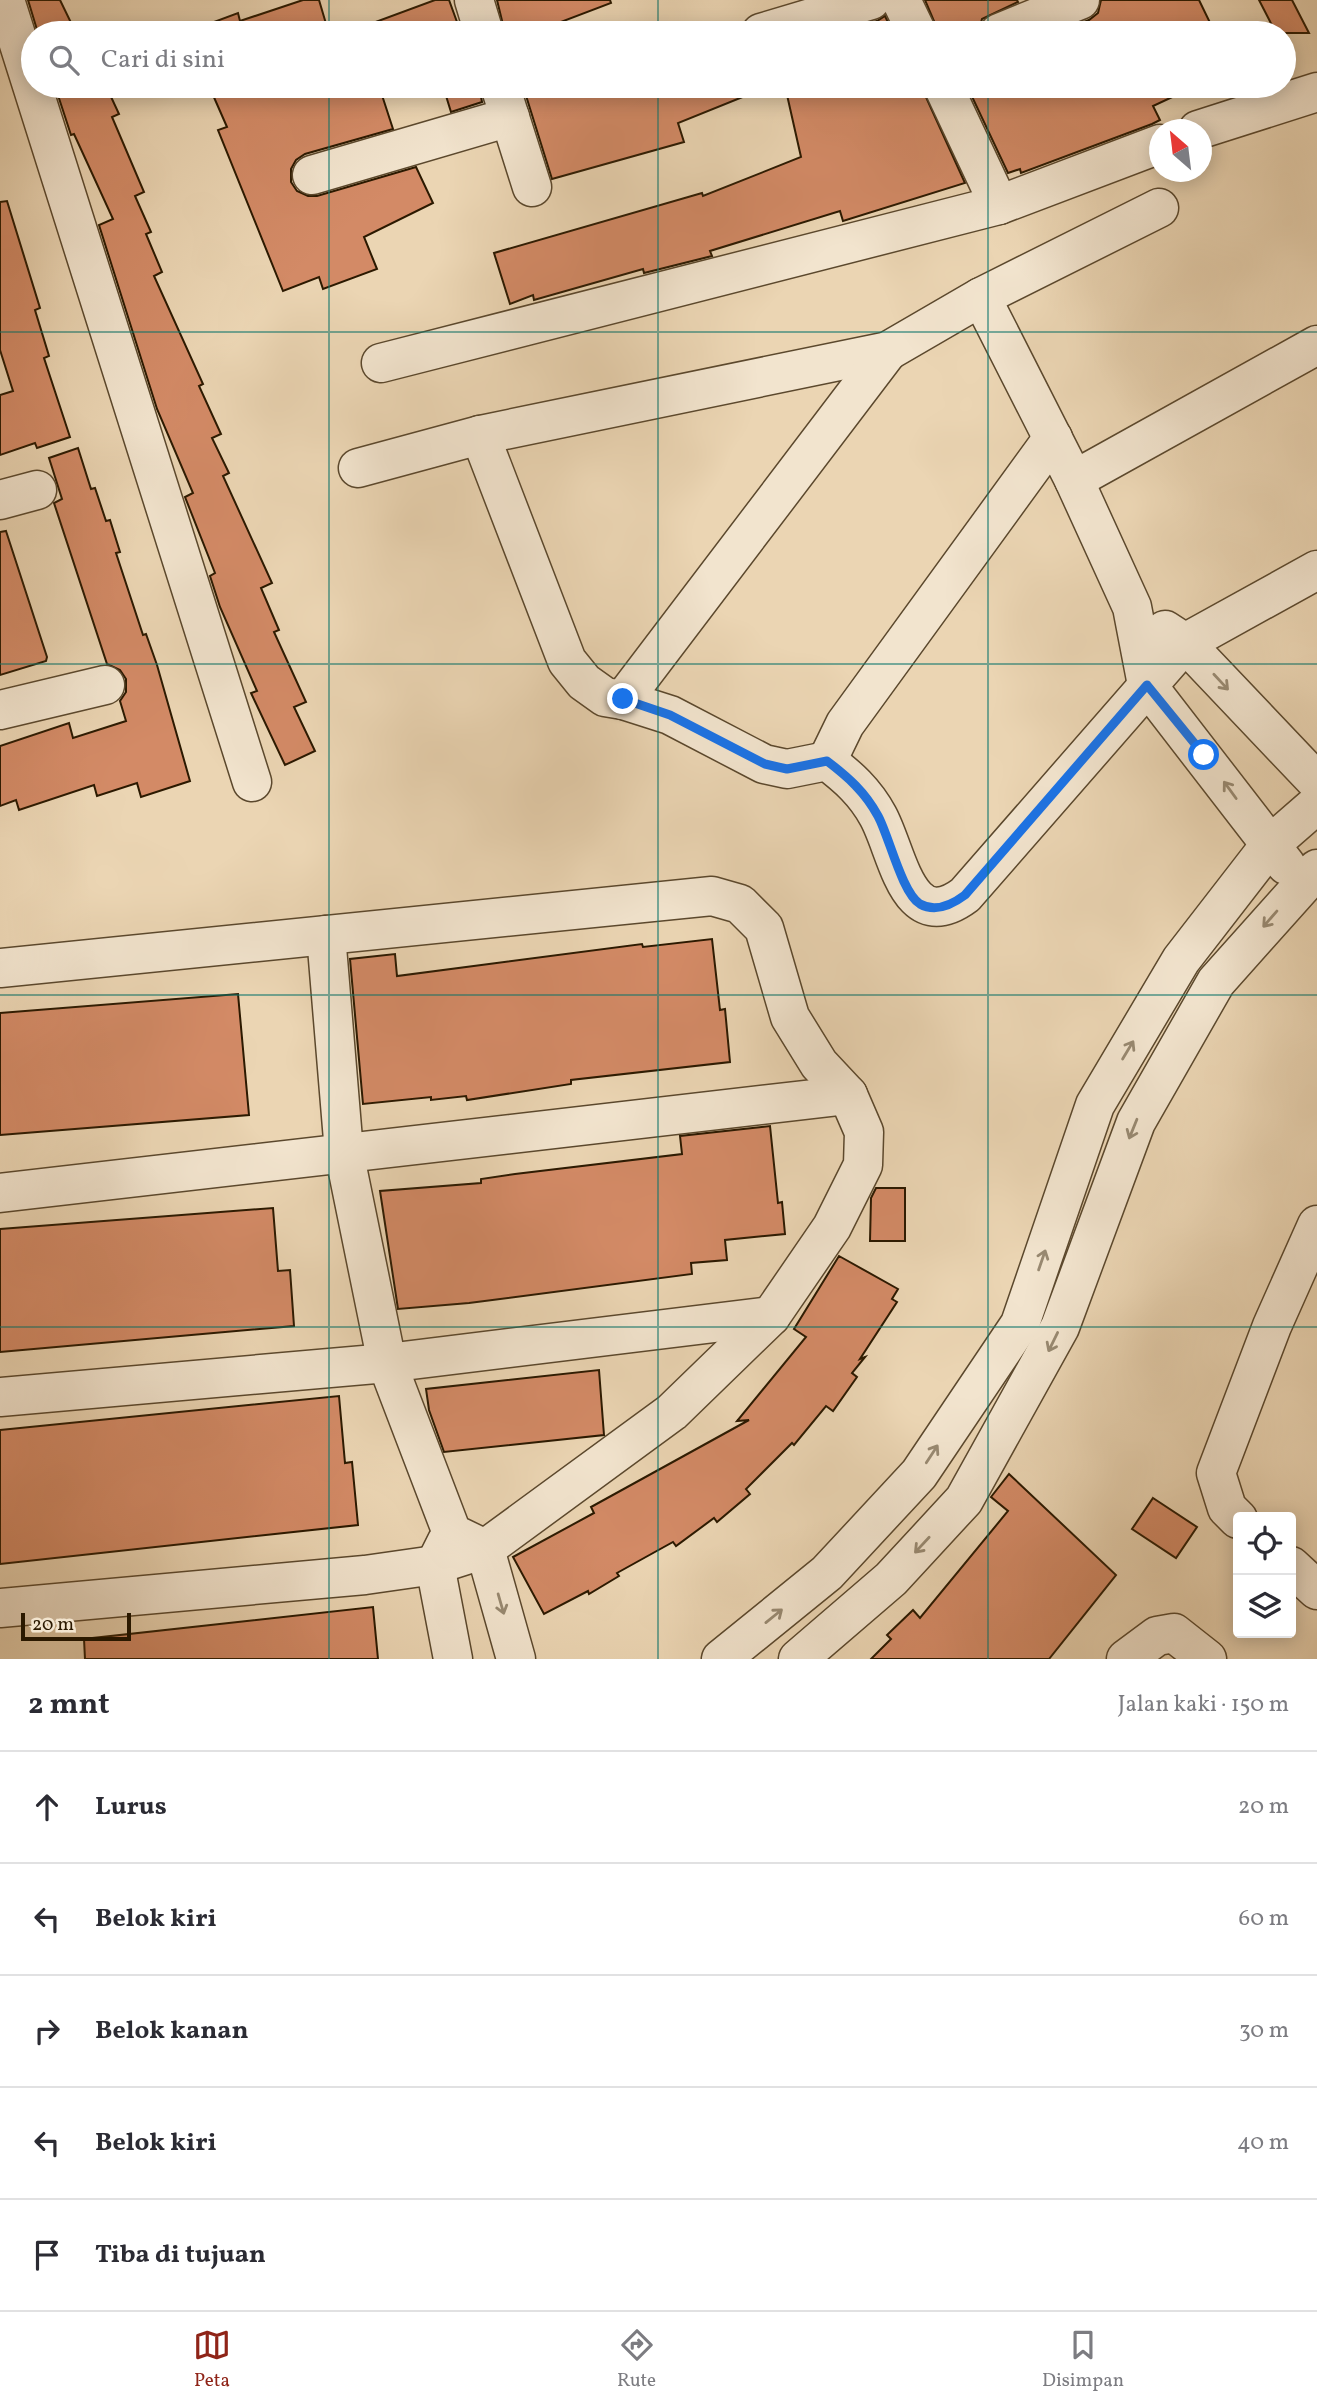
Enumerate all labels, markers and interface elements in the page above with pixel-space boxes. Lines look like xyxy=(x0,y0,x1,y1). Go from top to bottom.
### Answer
search box xyxy=(21,21,1296,98)
icon: search xyxy=(45,41,83,79)
text: Cari di sini xyxy=(101,42,225,78)
north arrow xyxy=(1149,119,1212,182)
one-way arrow xyxy=(1212,673,1229,690)
route end xyxy=(607,683,638,714)
route start xyxy=(1188,739,1219,770)
one-way arrow xyxy=(1222,781,1237,800)
one-way arrow xyxy=(1262,910,1278,928)
one-way arrow xyxy=(1121,1040,1135,1060)
one-way arrow xyxy=(1126,1118,1139,1139)
one-way arrow xyxy=(1037,1249,1049,1271)
one-way arrow xyxy=(1045,1331,1059,1352)
one-way arrow xyxy=(925,1445,940,1464)
map controls xyxy=(1233,1512,1296,1638)
button: locate xyxy=(1233,1512,1296,1575)
one-way arrow xyxy=(914,1536,931,1553)
button: layers xyxy=(1233,1575,1296,1638)
one-way arrow xyxy=(495,1593,508,1615)
one-way arrow xyxy=(764,1609,783,1624)
scale bar xyxy=(21,1610,131,1642)
text: 20 m xyxy=(32,1612,74,1638)
text: 2 mnt xyxy=(28,1684,109,1726)
text: Jalan kaki · 150 m xyxy=(1118,1689,1289,1721)
icon: ahead xyxy=(28,1788,66,1826)
text: Lurus xyxy=(95,1789,167,1825)
text: 20 m xyxy=(1238,1791,1289,1823)
icon: left xyxy=(28,1900,66,1938)
text: Belok kiri xyxy=(95,1901,217,1937)
text: 60 m xyxy=(1239,1903,1289,1935)
icon: right xyxy=(28,2012,66,2050)
text: Belok kanan xyxy=(95,2013,249,2049)
text: 30 m xyxy=(1239,2015,1289,2047)
icon: left xyxy=(28,2124,66,2162)
text: Belok kiri xyxy=(95,2125,217,2161)
text: 40 m xyxy=(1237,2127,1289,2159)
icon: arrive xyxy=(28,2236,66,2274)
text: Tiba di tujuan xyxy=(95,2237,266,2273)
tab: Peta xyxy=(193,2326,231,2394)
tab: Rute xyxy=(617,2326,656,2394)
tab: Disimpan xyxy=(1042,2326,1124,2394)

